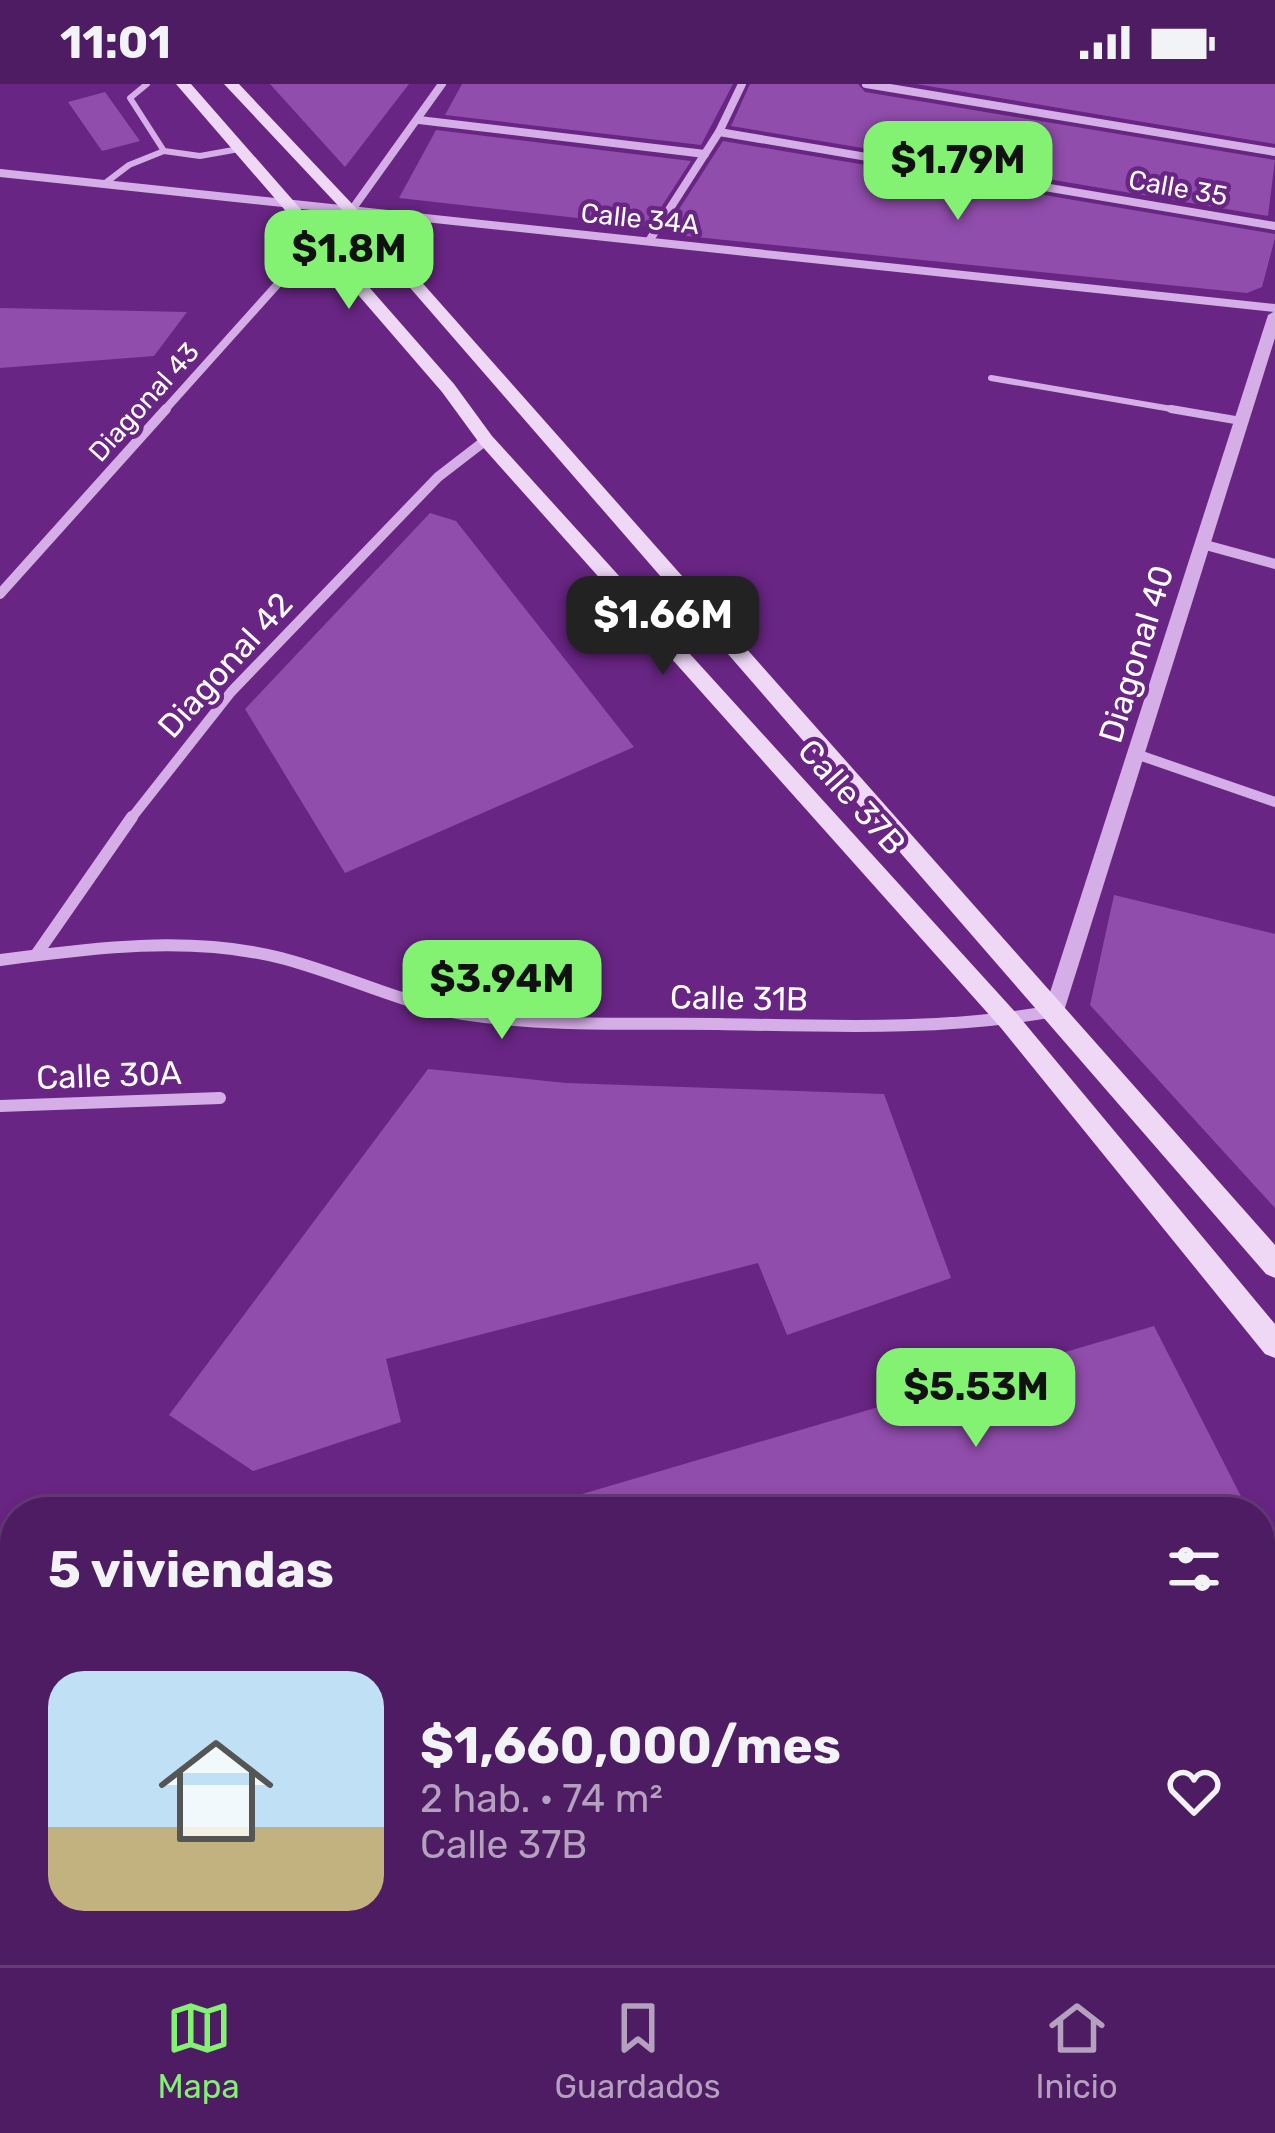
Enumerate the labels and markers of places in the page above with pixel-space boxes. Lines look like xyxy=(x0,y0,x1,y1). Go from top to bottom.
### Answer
pin: $1.79M xyxy=(860,121,1056,223)
pin: $1.8M xyxy=(265,210,433,312)
pin: $1.66M xyxy=(565,576,761,678)
pin: $3.94M xyxy=(404,940,600,1042)
pin: $5.53M xyxy=(878,1348,1074,1450)

